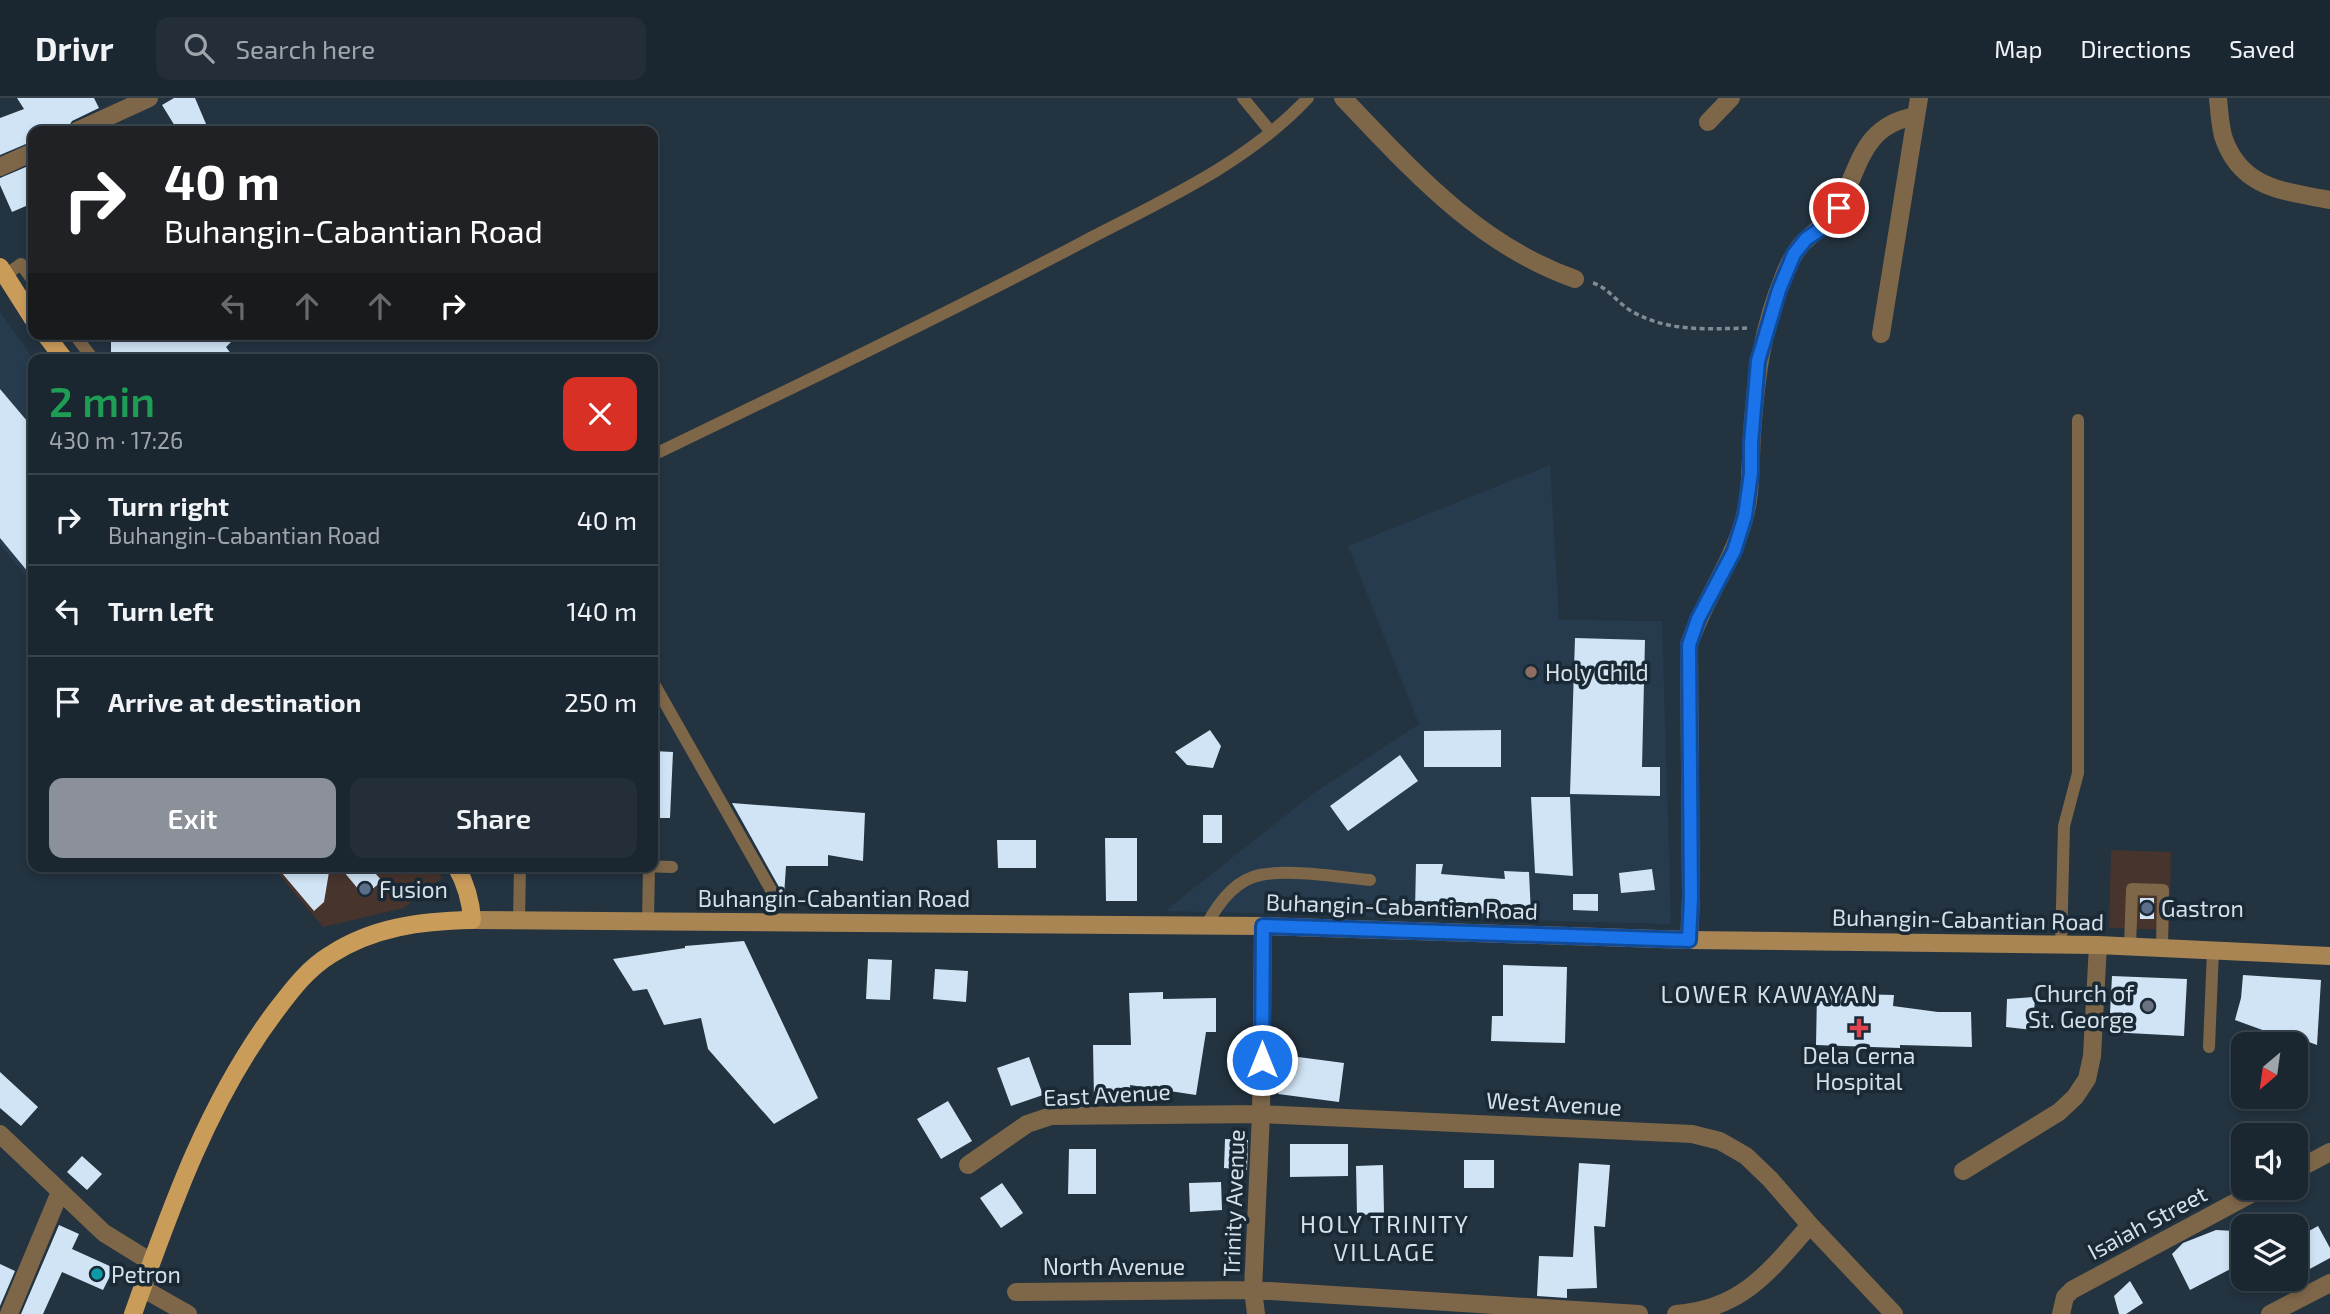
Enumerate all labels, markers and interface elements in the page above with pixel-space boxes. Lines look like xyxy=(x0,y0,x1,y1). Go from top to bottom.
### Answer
search box xyxy=(156,17,646,80)
text: Drivr xyxy=(35,28,114,68)
icon: search xyxy=(180,29,218,67)
text: Search here xyxy=(236,33,375,64)
text: Map xyxy=(1994,34,2042,63)
text: Directions xyxy=(2080,34,2191,63)
text: Saved xyxy=(2229,34,2295,63)
text: 40 m xyxy=(164,151,280,210)
icon: right xyxy=(49,154,140,245)
pin xyxy=(1809,178,1869,238)
icon: arrive xyxy=(1820,189,1858,227)
text: Buhangin-Cabantian Road xyxy=(164,211,543,249)
icon: left xyxy=(215,287,253,325)
icon: ahead xyxy=(288,287,326,325)
icon: ahead xyxy=(361,287,399,325)
icon: right xyxy=(434,287,472,325)
text: 2 min xyxy=(49,375,155,425)
button: close xyxy=(563,377,637,451)
text: 430 m · 17:26 xyxy=(49,426,183,454)
text: Turn right xyxy=(108,490,229,521)
icon: right xyxy=(49,501,87,539)
text: 40 m xyxy=(577,504,637,535)
text: Buhangin-Cabantian Road xyxy=(108,521,380,549)
icon: left xyxy=(49,592,87,630)
text: Turn left xyxy=(108,595,214,626)
text: 140 m xyxy=(566,595,637,626)
place label: Holy Child xyxy=(1545,658,1649,686)
marker: Holy Child xyxy=(1523,664,1539,680)
icon: arrive xyxy=(49,683,87,721)
text: Arrive at destination xyxy=(108,686,361,717)
text: 250 m xyxy=(564,686,637,717)
button: Exit xyxy=(49,778,336,858)
button: Share xyxy=(350,778,637,858)
place label: Fusion xyxy=(379,875,448,903)
marker: Fusion xyxy=(357,881,373,897)
street label: Buhangin-Cabantian Road xyxy=(698,884,970,912)
street label: Buhangin-Cabantian Road xyxy=(1265,887,1539,925)
place label: Gastron xyxy=(2161,894,2244,922)
marker: Gastron xyxy=(2139,900,2155,916)
street label: Buhangin-Cabantian Road xyxy=(1832,903,2104,935)
district label: LOWER KAWAYAN xyxy=(1660,979,1880,1008)
place label: Church of St. George xyxy=(2028,979,2135,1033)
marker: Church of St. George xyxy=(2140,998,2156,1014)
marker: Dela Cerna Hospital xyxy=(1849,1018,1869,1038)
position arrow xyxy=(1225,1023,1299,1097)
north arrow xyxy=(2231,1032,2308,1110)
map controls xyxy=(2231,1032,2308,1291)
place label: Dela Cerna Hospital xyxy=(1803,1041,1915,1095)
street label: East Avenue xyxy=(1043,1077,1171,1111)
street label: West Avenue xyxy=(1485,1085,1623,1121)
button: sound xyxy=(2231,1123,2308,1200)
street label: Trinity Avenue xyxy=(1216,1129,1250,1277)
street label: Isaiah Street xyxy=(2083,1179,2212,1265)
district label: HOLY TRINITY VILLAGE xyxy=(1300,1209,1470,1266)
button: layers xyxy=(2231,1214,2308,1291)
street label: North Avenue xyxy=(1043,1252,1185,1280)
place label: Petron xyxy=(111,1260,181,1288)
marker: Petron xyxy=(89,1266,105,1282)

